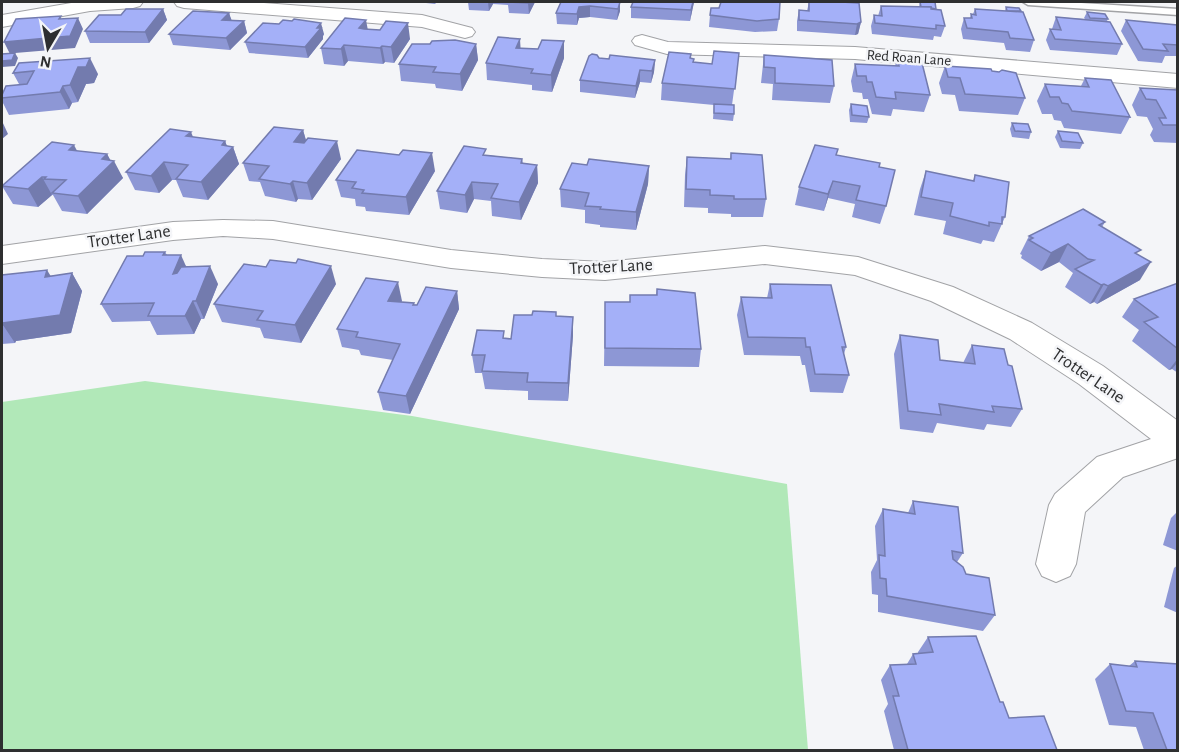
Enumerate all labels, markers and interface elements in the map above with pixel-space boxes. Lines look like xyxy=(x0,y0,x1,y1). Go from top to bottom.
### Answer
north arrow xyxy=(18,18,78,78)
street label: Red Roan Lane xyxy=(866,48,952,68)
text: N xyxy=(39,53,52,71)
street label: Trotter Lane xyxy=(86,222,172,252)
street label: Trotter Lane xyxy=(569,256,653,278)
street label: Trotter Lane xyxy=(1048,345,1128,407)

